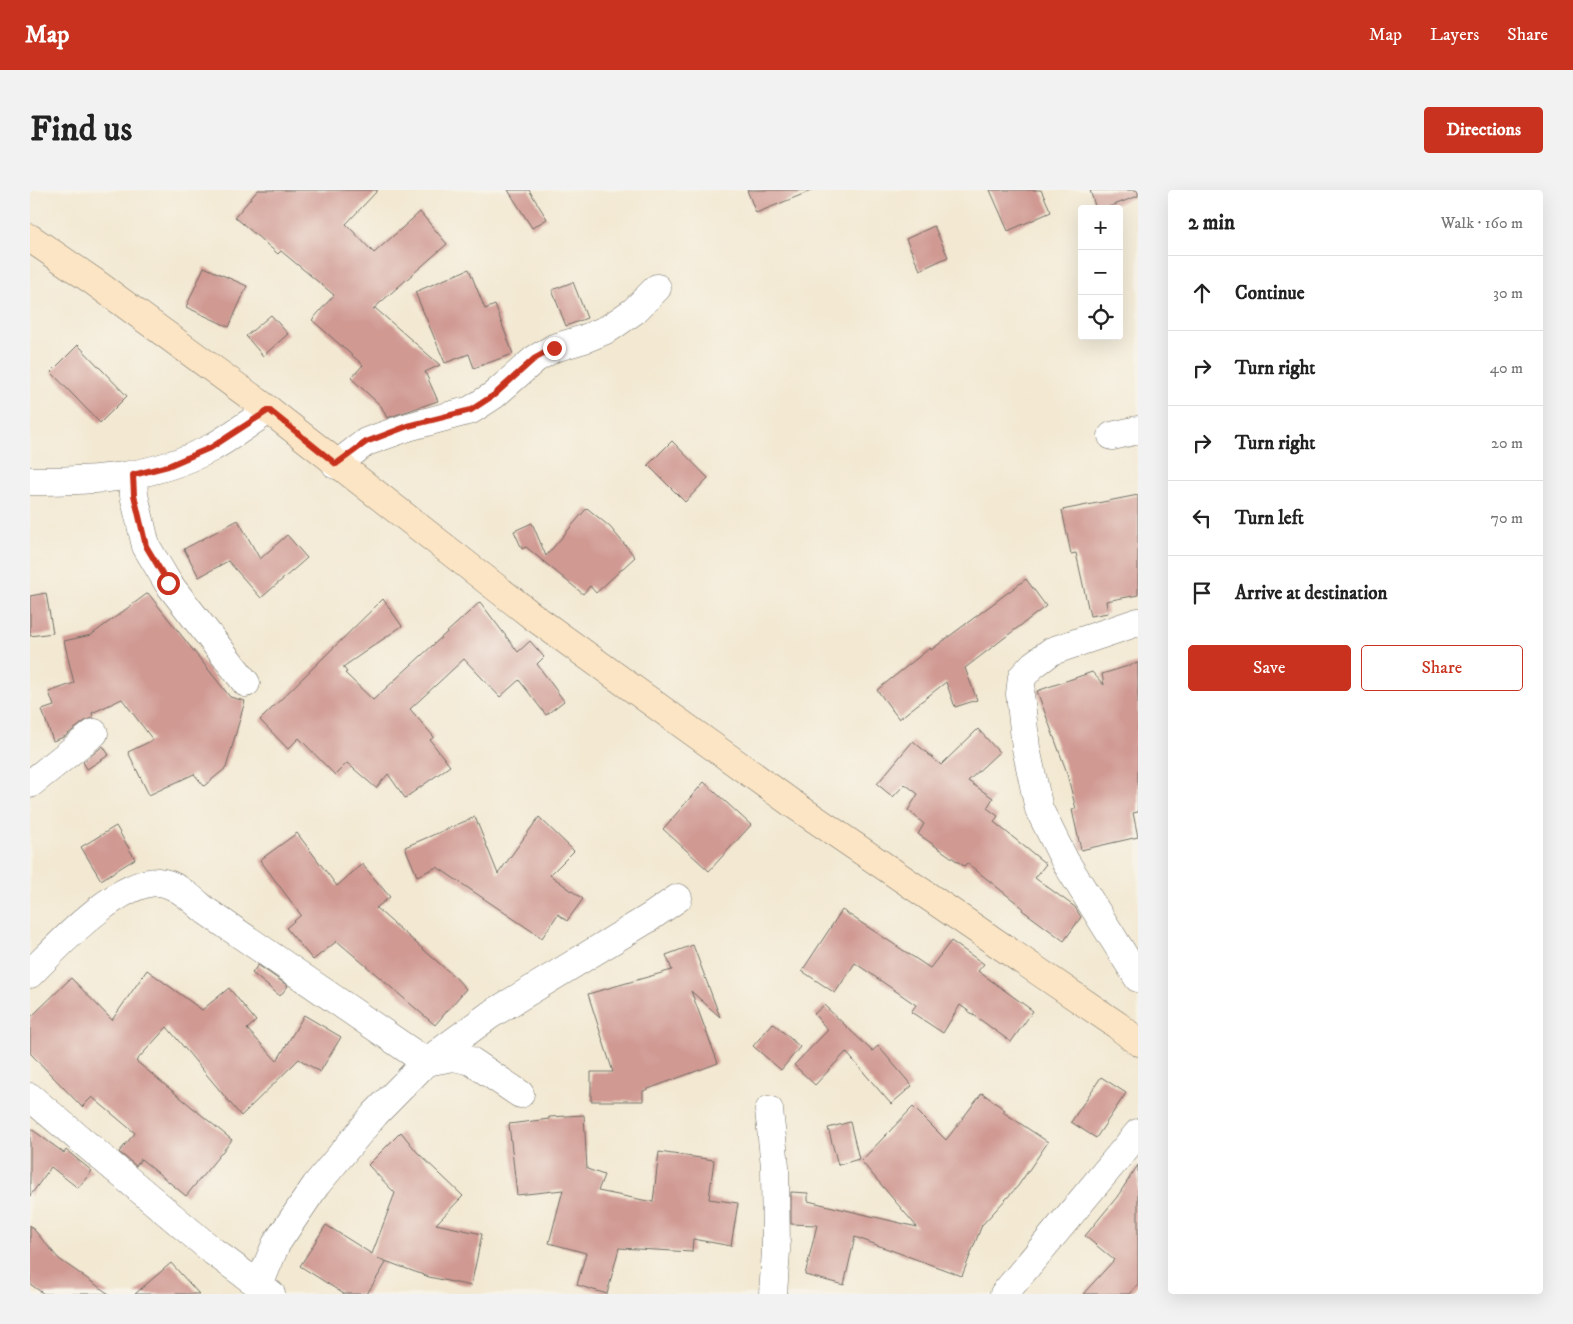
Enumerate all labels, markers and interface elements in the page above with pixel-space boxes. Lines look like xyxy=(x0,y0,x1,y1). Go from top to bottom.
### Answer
text: Map xyxy=(25,20,69,50)
text: Map xyxy=(1369,24,1402,46)
text: Layers xyxy=(1430,24,1479,46)
text: Share xyxy=(1507,24,1548,46)
button: Directions xyxy=(1424,107,1543,153)
text: Find us xyxy=(30,108,132,152)
map controls xyxy=(1078,205,1123,340)
button: + xyxy=(1078,205,1123,250)
text: 2 min xyxy=(1188,210,1235,236)
text: Walk · 160 m xyxy=(1441,213,1523,233)
button: − xyxy=(1078,250,1123,295)
icon: ahead xyxy=(1188,279,1216,307)
text: Continue xyxy=(1235,282,1305,305)
text: 30 m xyxy=(1493,283,1523,303)
button: locate xyxy=(1078,295,1123,340)
route end xyxy=(543,337,566,360)
icon: right xyxy=(1188,354,1216,382)
text: Turn right xyxy=(1235,357,1315,380)
text: 40 m xyxy=(1490,358,1523,378)
icon: right xyxy=(1188,429,1216,457)
text: Turn right xyxy=(1235,432,1315,455)
text: 20 m xyxy=(1491,433,1523,453)
icon: left xyxy=(1188,504,1216,532)
text: Turn left xyxy=(1235,507,1304,530)
text: 70 m xyxy=(1491,508,1523,528)
route start xyxy=(157,572,180,595)
icon: arrive xyxy=(1188,579,1216,607)
text: Arrive at destination xyxy=(1235,582,1387,605)
button: Save xyxy=(1188,645,1351,691)
button: Share xyxy=(1361,645,1523,691)

